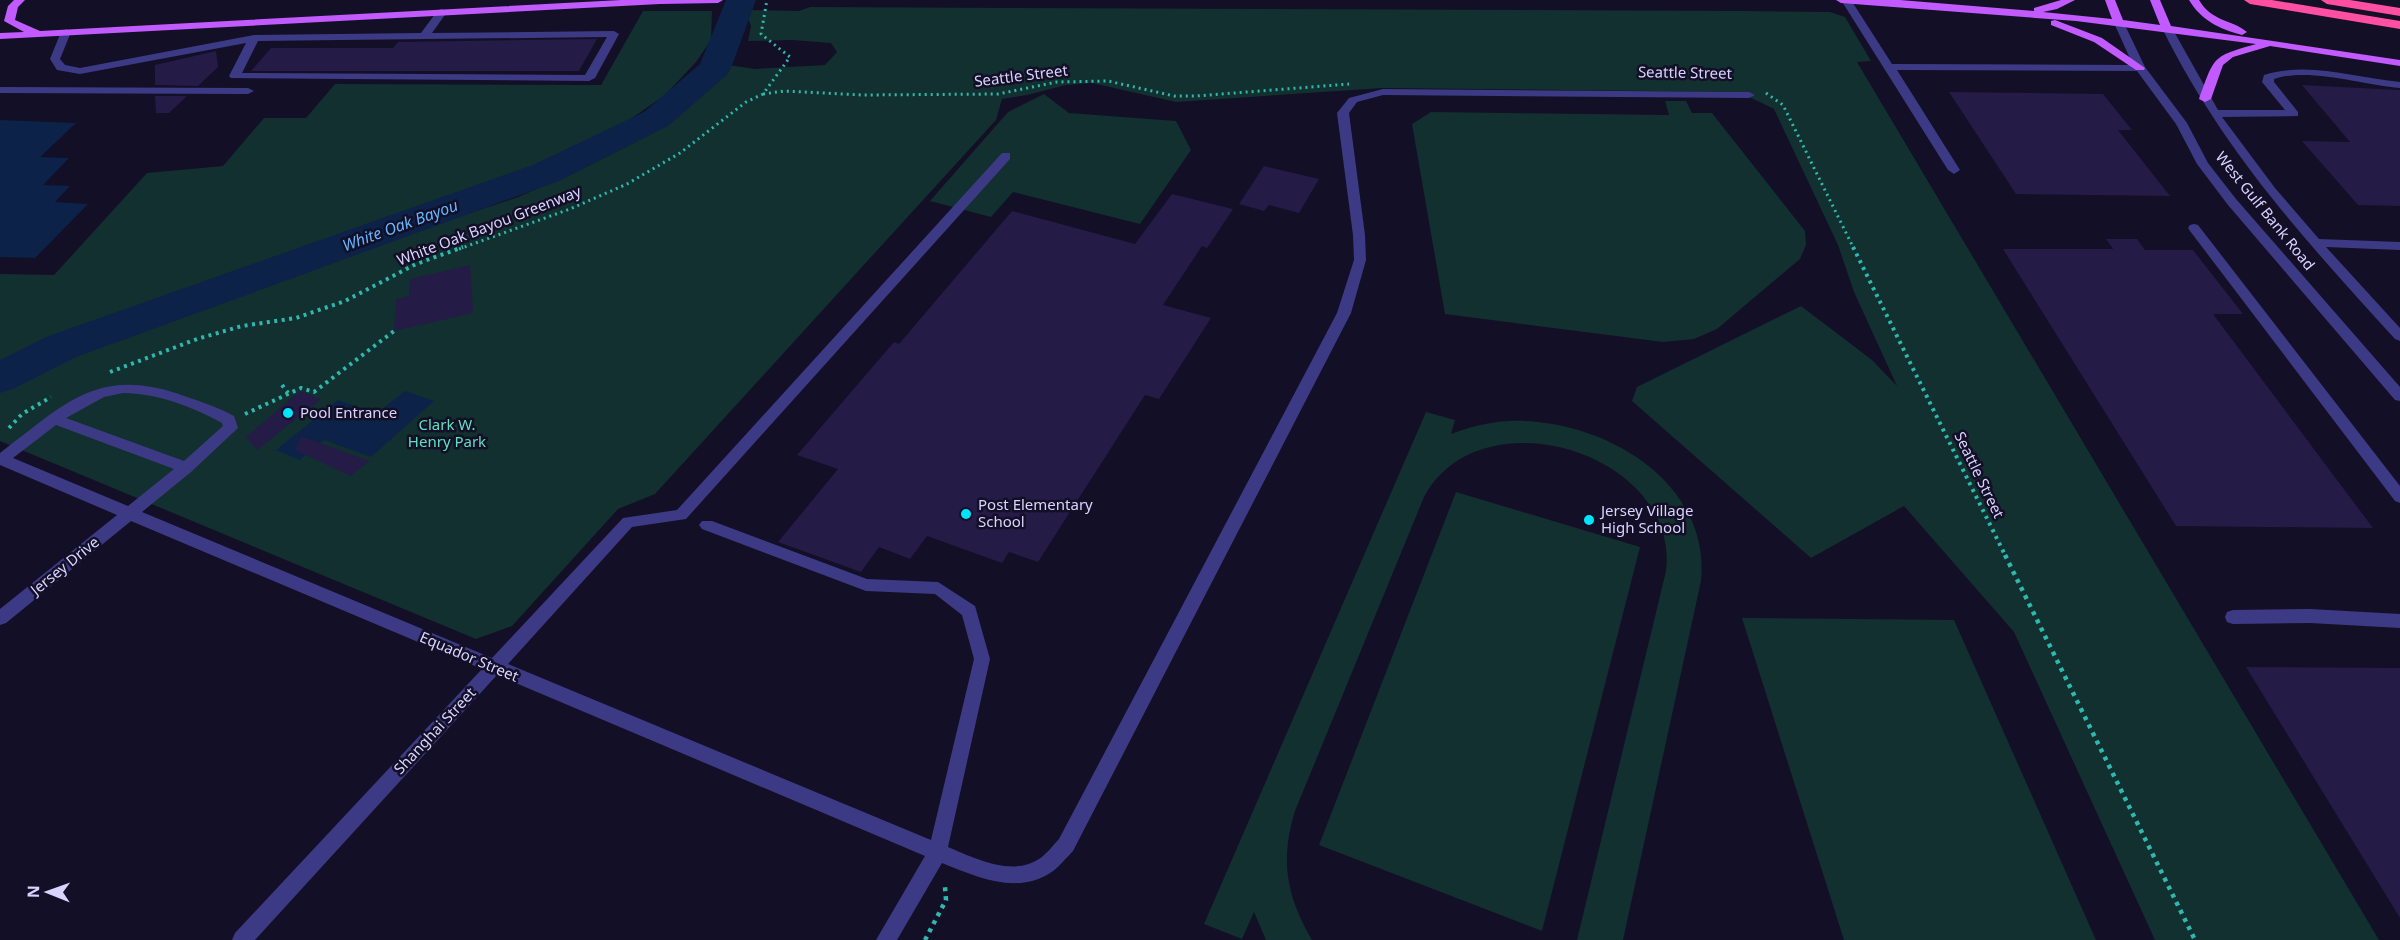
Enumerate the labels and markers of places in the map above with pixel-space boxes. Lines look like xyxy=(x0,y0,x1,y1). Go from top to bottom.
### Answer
place label: Pool Entrance xyxy=(300,402,397,422)
marker: Pool Entrance xyxy=(281,406,295,420)
place label: Post Elementary School xyxy=(978,494,1093,531)
place label: Jersey Village High School xyxy=(1599,500,1693,537)
marker: Post Elementary School xyxy=(959,507,973,521)
marker: Jersey Village High School xyxy=(1582,513,1596,527)

